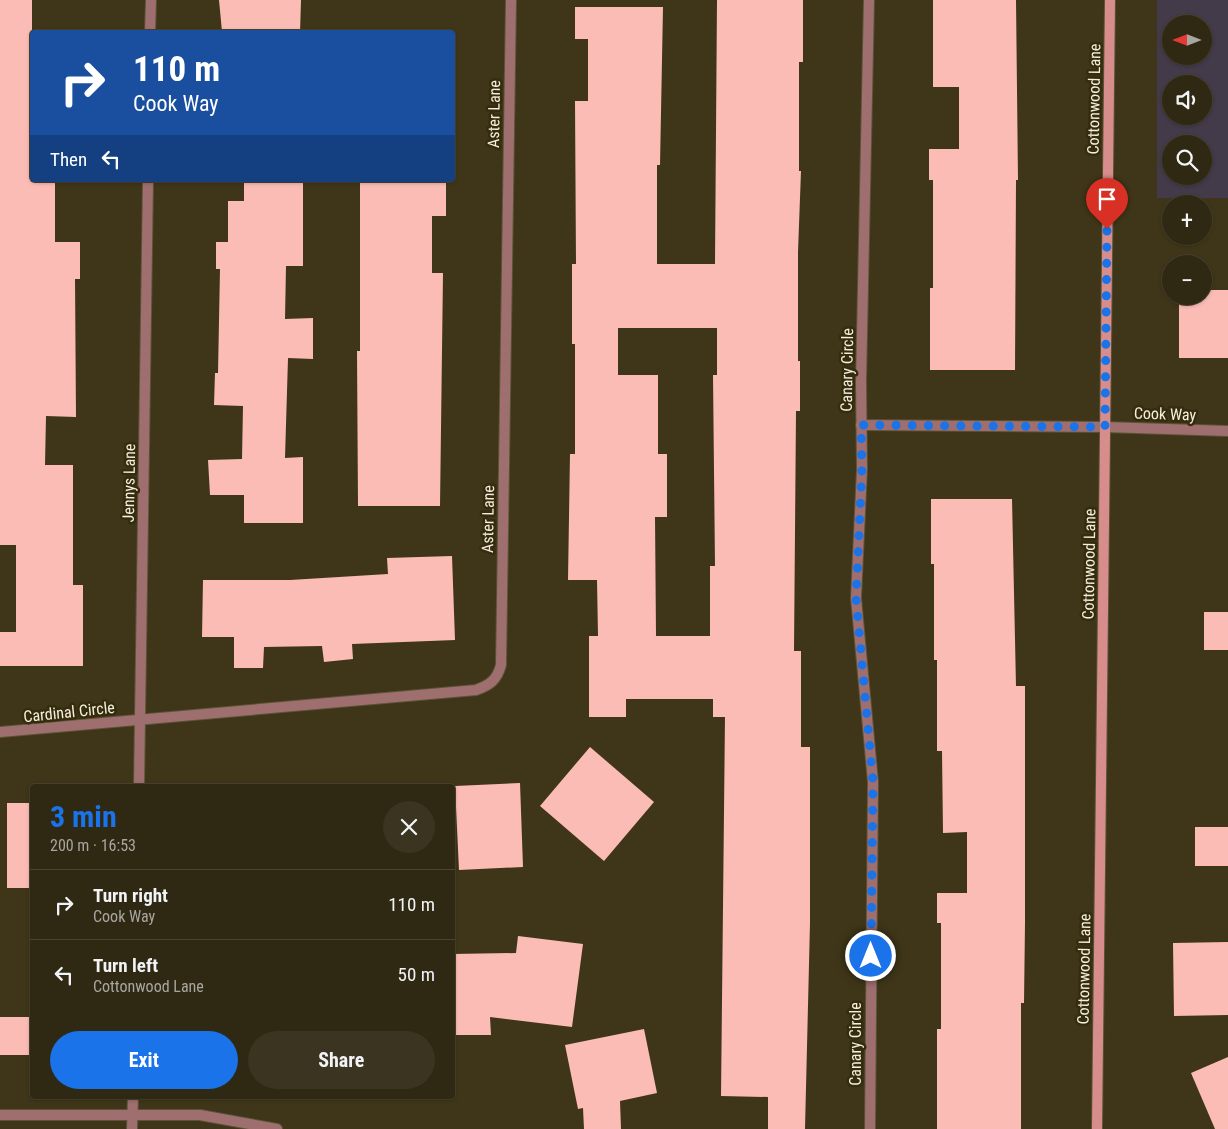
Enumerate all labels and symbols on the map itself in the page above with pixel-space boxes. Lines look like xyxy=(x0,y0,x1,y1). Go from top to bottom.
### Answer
north arrow xyxy=(1162,15,1212,65)
street label: Cottonwood Lane xyxy=(1084,43,1104,155)
street label: Aster Lane xyxy=(484,80,504,148)
pin xyxy=(1086,178,1128,229)
street label: Canary Circle xyxy=(837,328,857,412)
street label: Cook Way xyxy=(1134,403,1197,425)
street label: Jennys Lane xyxy=(119,443,139,523)
street label: Aster Lane xyxy=(478,485,498,553)
street label: Cottonwood Lane xyxy=(1079,508,1099,620)
street label: Cardinal Circle xyxy=(22,698,116,726)
street label: Cottonwood Lane xyxy=(1074,913,1094,1025)
position arrow xyxy=(844,929,896,981)
street label: Canary Circle xyxy=(846,1002,865,1086)

